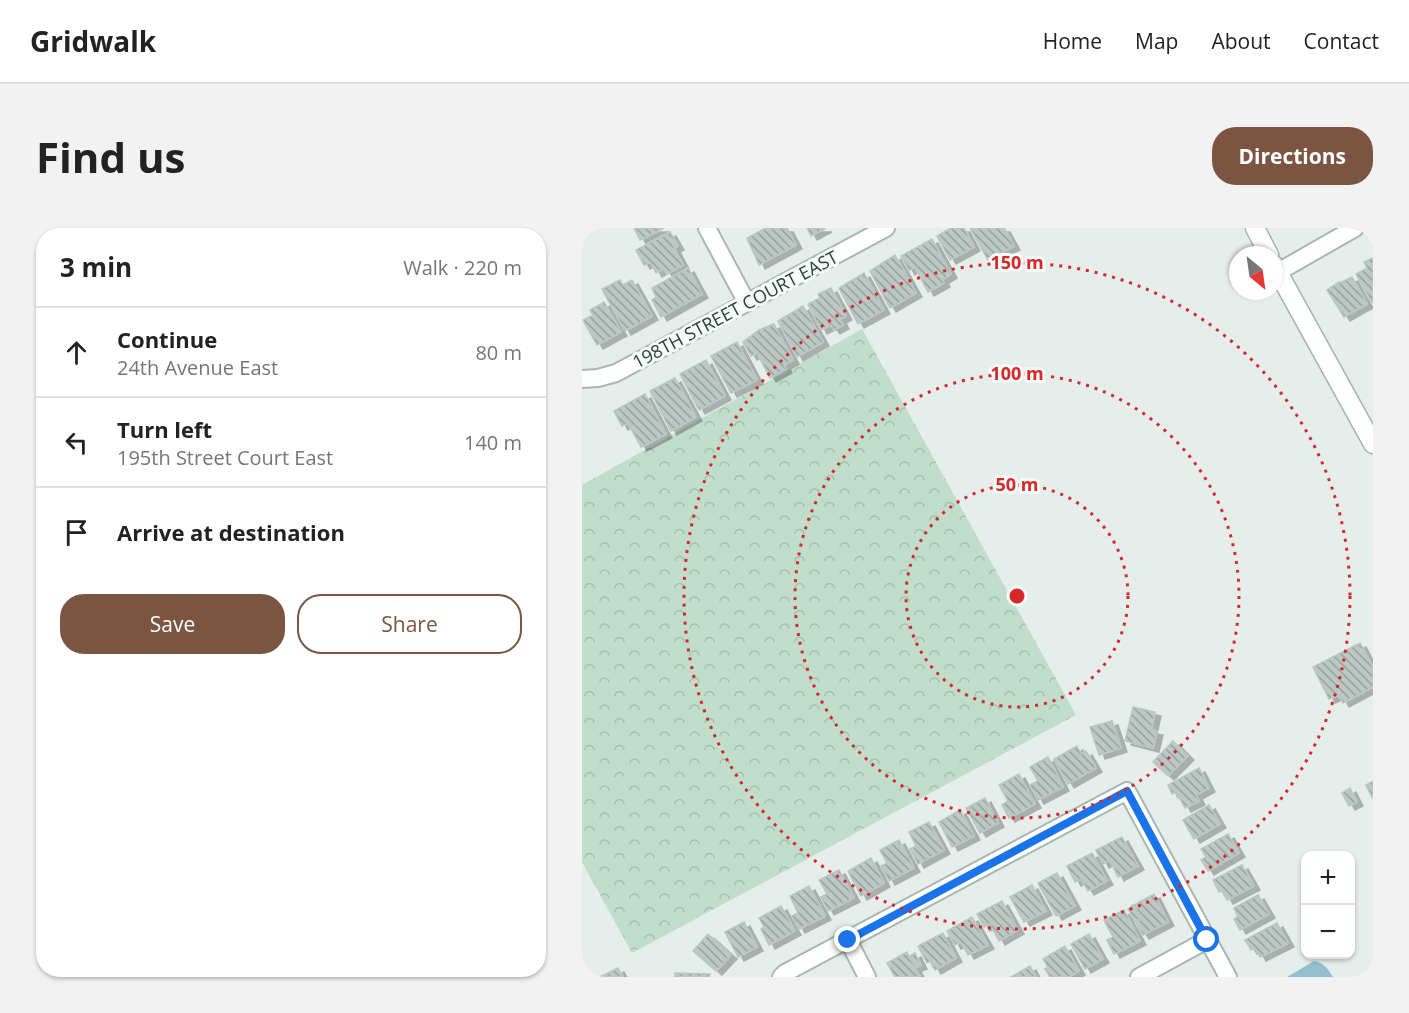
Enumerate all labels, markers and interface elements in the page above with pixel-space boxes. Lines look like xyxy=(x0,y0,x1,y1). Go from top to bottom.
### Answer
text: Gridwalk xyxy=(30,22,156,60)
text: Home xyxy=(1043,27,1102,55)
text: Map xyxy=(1135,27,1178,55)
text: About xyxy=(1211,27,1271,55)
text: Contact xyxy=(1304,27,1379,55)
button: Directions xyxy=(1212,127,1373,185)
text: Find us xyxy=(36,128,185,185)
street label: 198TH STREET COURT EAST xyxy=(628,244,842,373)
north arrow xyxy=(1229,246,1283,300)
text: 3 min xyxy=(60,249,132,285)
text: 150 m xyxy=(990,250,1044,274)
text: Walk · 220 m xyxy=(403,254,522,281)
text: Continue xyxy=(117,324,217,354)
icon: ahead xyxy=(60,336,93,369)
text: 80 m xyxy=(475,339,522,366)
text: 24th Avenue East xyxy=(117,354,278,381)
text: 100 m xyxy=(990,361,1044,385)
text: Turn left xyxy=(117,414,212,444)
icon: left xyxy=(60,426,93,459)
text: 140 m xyxy=(464,429,522,456)
text: 195th Street Court East xyxy=(117,444,333,471)
text: 50 m xyxy=(996,472,1038,496)
icon: arrive xyxy=(60,516,93,549)
text: Arrive at destination xyxy=(117,517,345,547)
centre of rings xyxy=(1007,586,1027,606)
button: Save xyxy=(60,594,285,654)
button: Share xyxy=(297,594,522,654)
map controls xyxy=(1301,851,1355,959)
button: + xyxy=(1301,851,1355,905)
button: − xyxy=(1301,905,1355,959)
route end xyxy=(834,926,860,952)
route start xyxy=(1193,926,1219,952)

